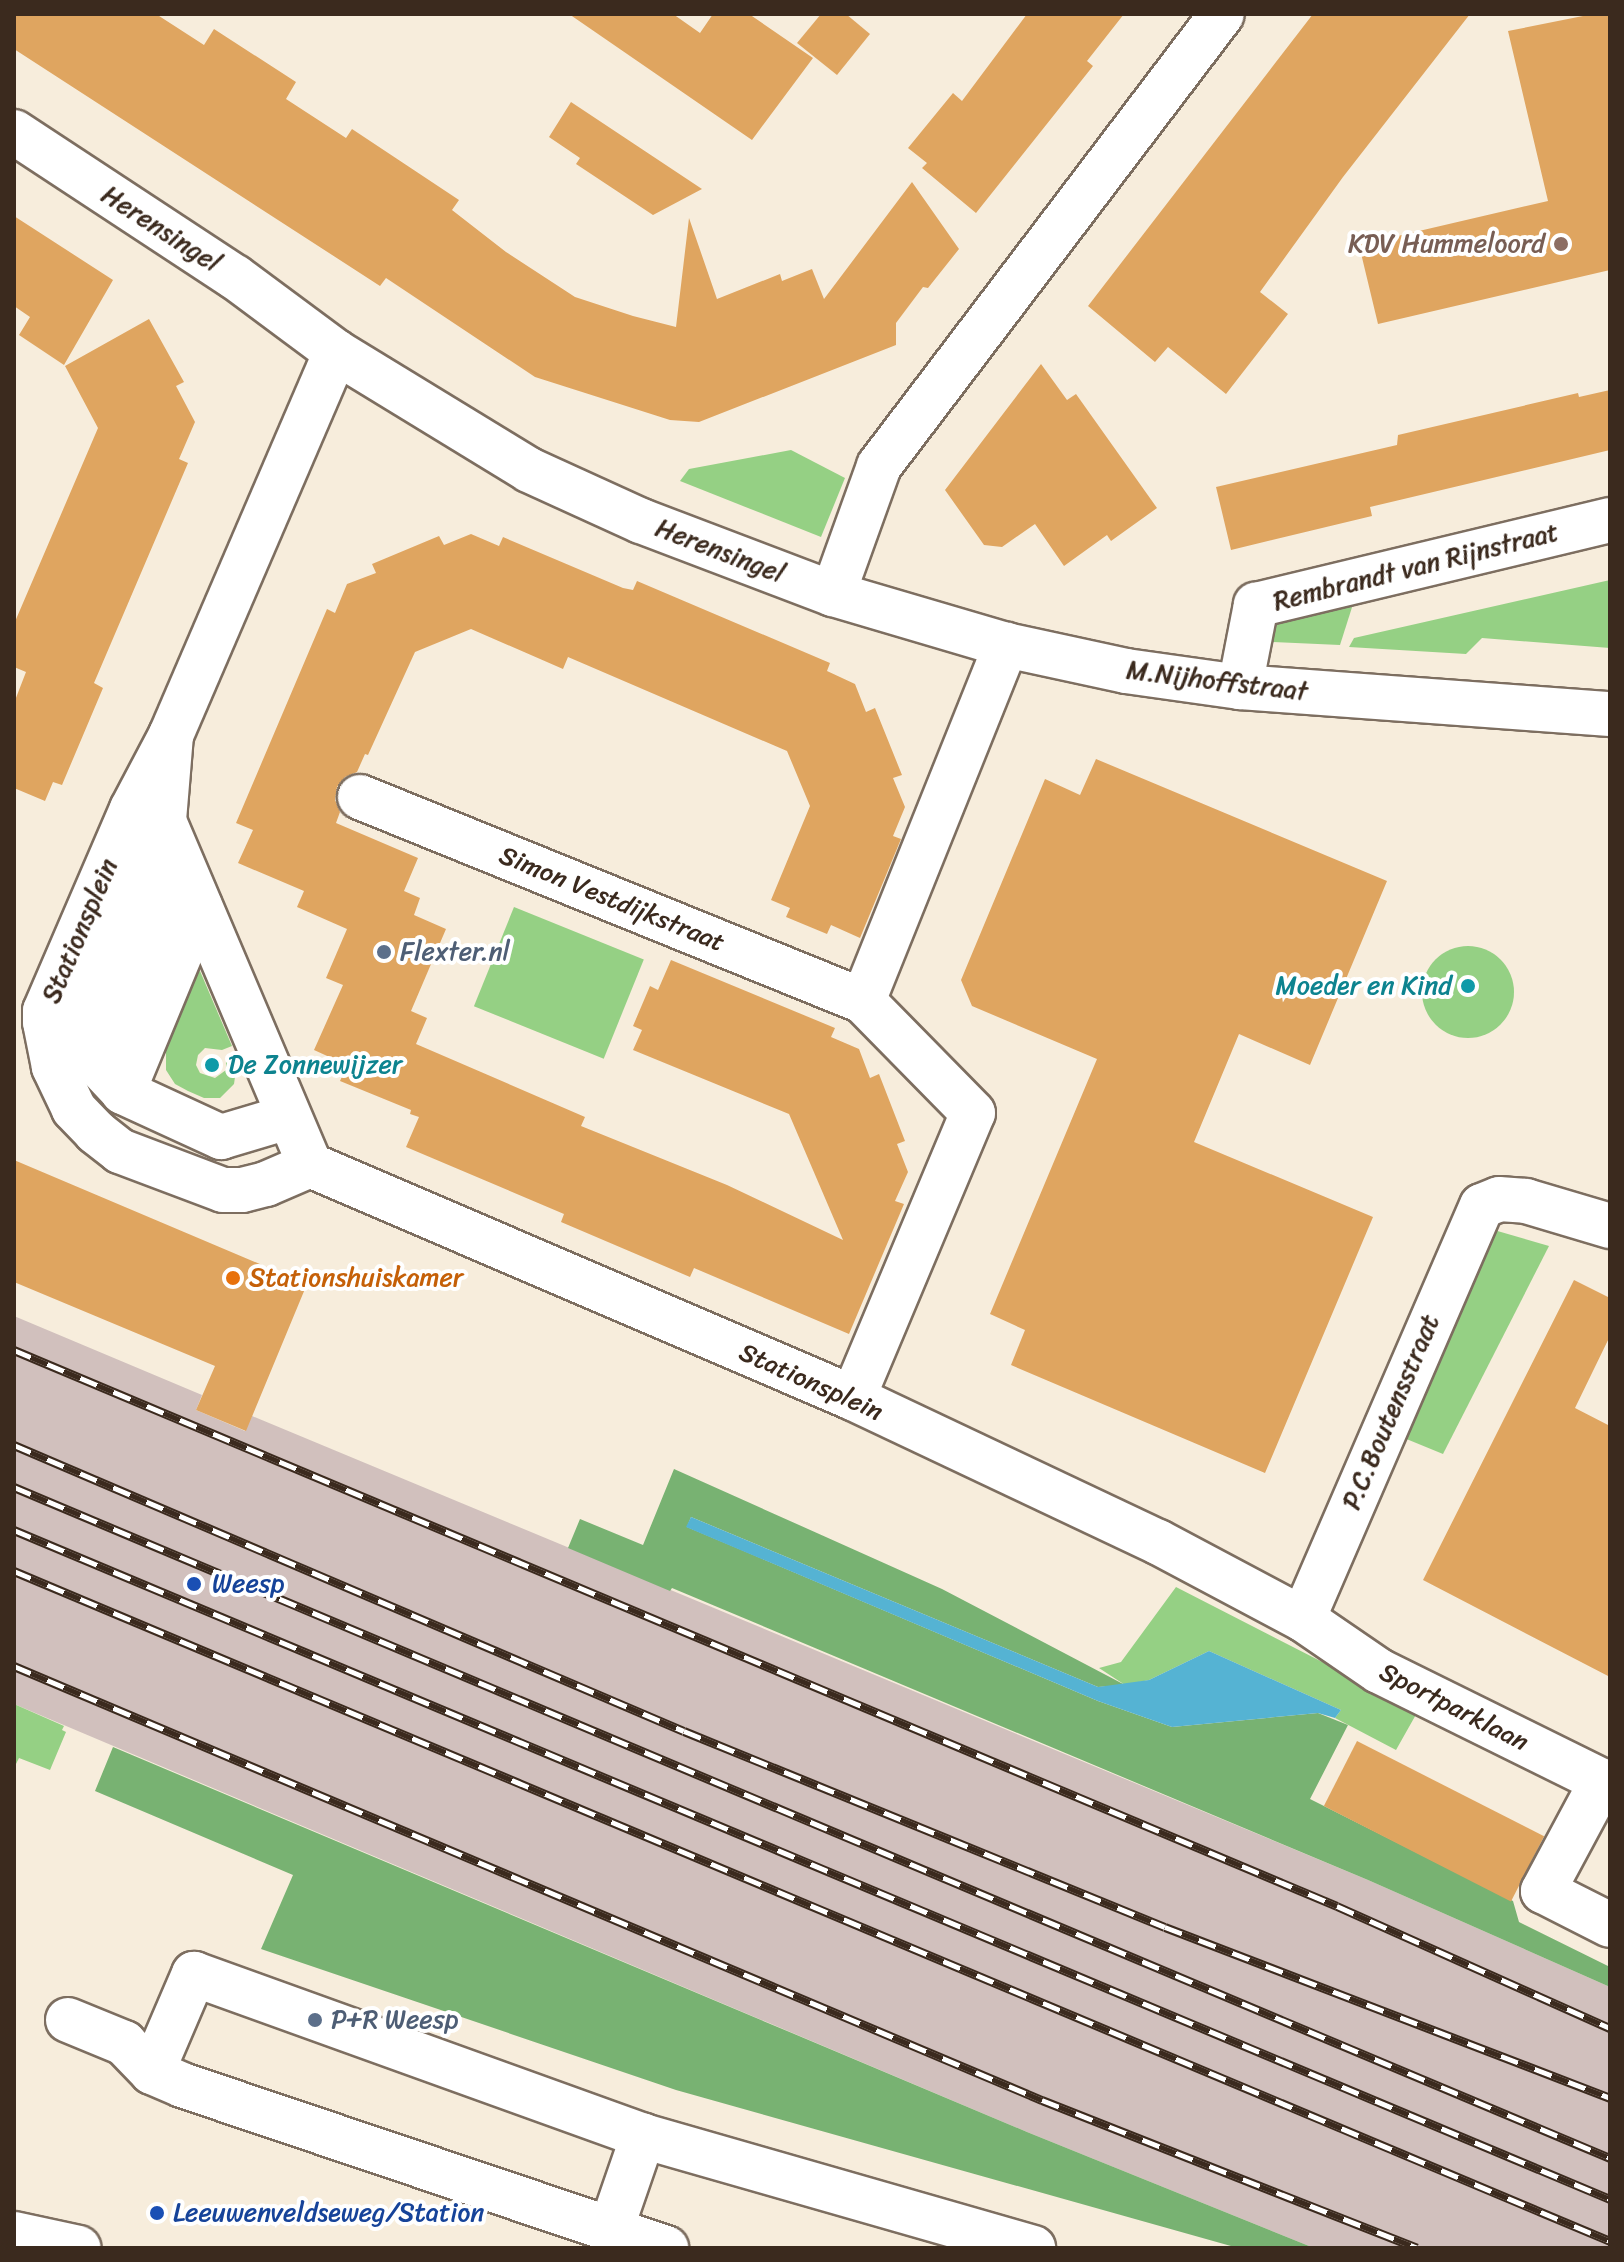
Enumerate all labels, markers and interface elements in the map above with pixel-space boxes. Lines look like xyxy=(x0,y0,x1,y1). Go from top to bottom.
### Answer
street label: Herensingel xyxy=(96,179,226,279)
place label: KDV Hummeloord xyxy=(1348,228,1545,260)
marker: KDV Hummeloord xyxy=(1552,235,1570,253)
street label: Herensingel xyxy=(651,512,789,590)
street label: Rembrandt van Rijnstraat xyxy=(1270,517,1562,617)
street label: M.Nijhoffstraat xyxy=(1125,654,1309,708)
street label: Simon Vestdijkstraat xyxy=(495,840,729,958)
street label: Stationsplein xyxy=(36,854,124,1008)
place label: Flexter.nl xyxy=(400,936,510,968)
marker: Flexter.nl xyxy=(375,943,393,961)
place label: Moeder en Kind xyxy=(1276,970,1452,1002)
marker: Moeder en Kind xyxy=(1459,977,1477,995)
place label: De Zonnewijzer xyxy=(228,1049,402,1081)
marker: De Zonnewijzer xyxy=(203,1056,221,1074)
place label: Stationshuiskamer xyxy=(249,1262,463,1294)
marker: Stationshuiskamer xyxy=(224,1269,242,1287)
street label: P.C.Boutensstraat xyxy=(1336,1310,1446,1514)
street label: Stationsplein xyxy=(734,1336,888,1428)
place label: Weesp xyxy=(212,1568,284,1600)
marker: Weesp xyxy=(183,1573,205,1595)
street label: Sportparklaan xyxy=(1374,1656,1534,1758)
place label: P+R Weesp xyxy=(331,2004,458,2036)
marker: P+R Weesp xyxy=(306,2011,324,2029)
place label: Leeuwenveldseweg/Station xyxy=(173,2197,484,2229)
marker: Leeuwenveldseweg/Station xyxy=(148,2204,166,2222)

